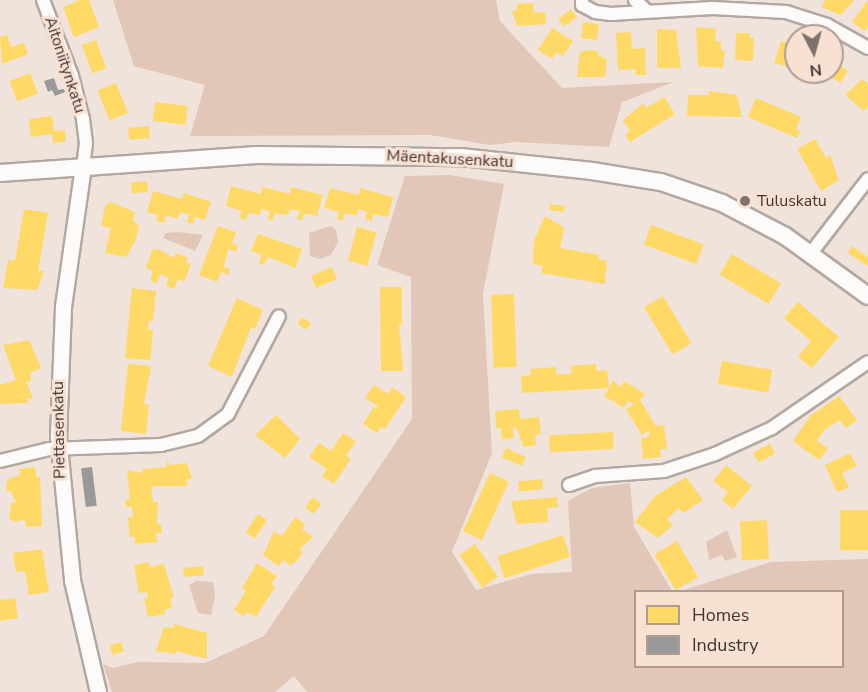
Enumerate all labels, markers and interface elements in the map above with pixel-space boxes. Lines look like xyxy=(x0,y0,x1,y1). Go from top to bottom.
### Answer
street label: Aitoniitynkatu xyxy=(40,14,90,116)
north arrow xyxy=(784,24,844,84)
text: N xyxy=(809,58,823,81)
street label: Mäentakusenkatu xyxy=(386,146,514,172)
place label: Tuluskatu xyxy=(757,191,827,211)
marker: Tuluskatu xyxy=(738,194,752,208)
street label: Piettasenkatu xyxy=(49,381,69,479)
legend xyxy=(634,590,844,668)
text: Homes xyxy=(692,603,749,627)
text: Industry xyxy=(692,633,759,657)

